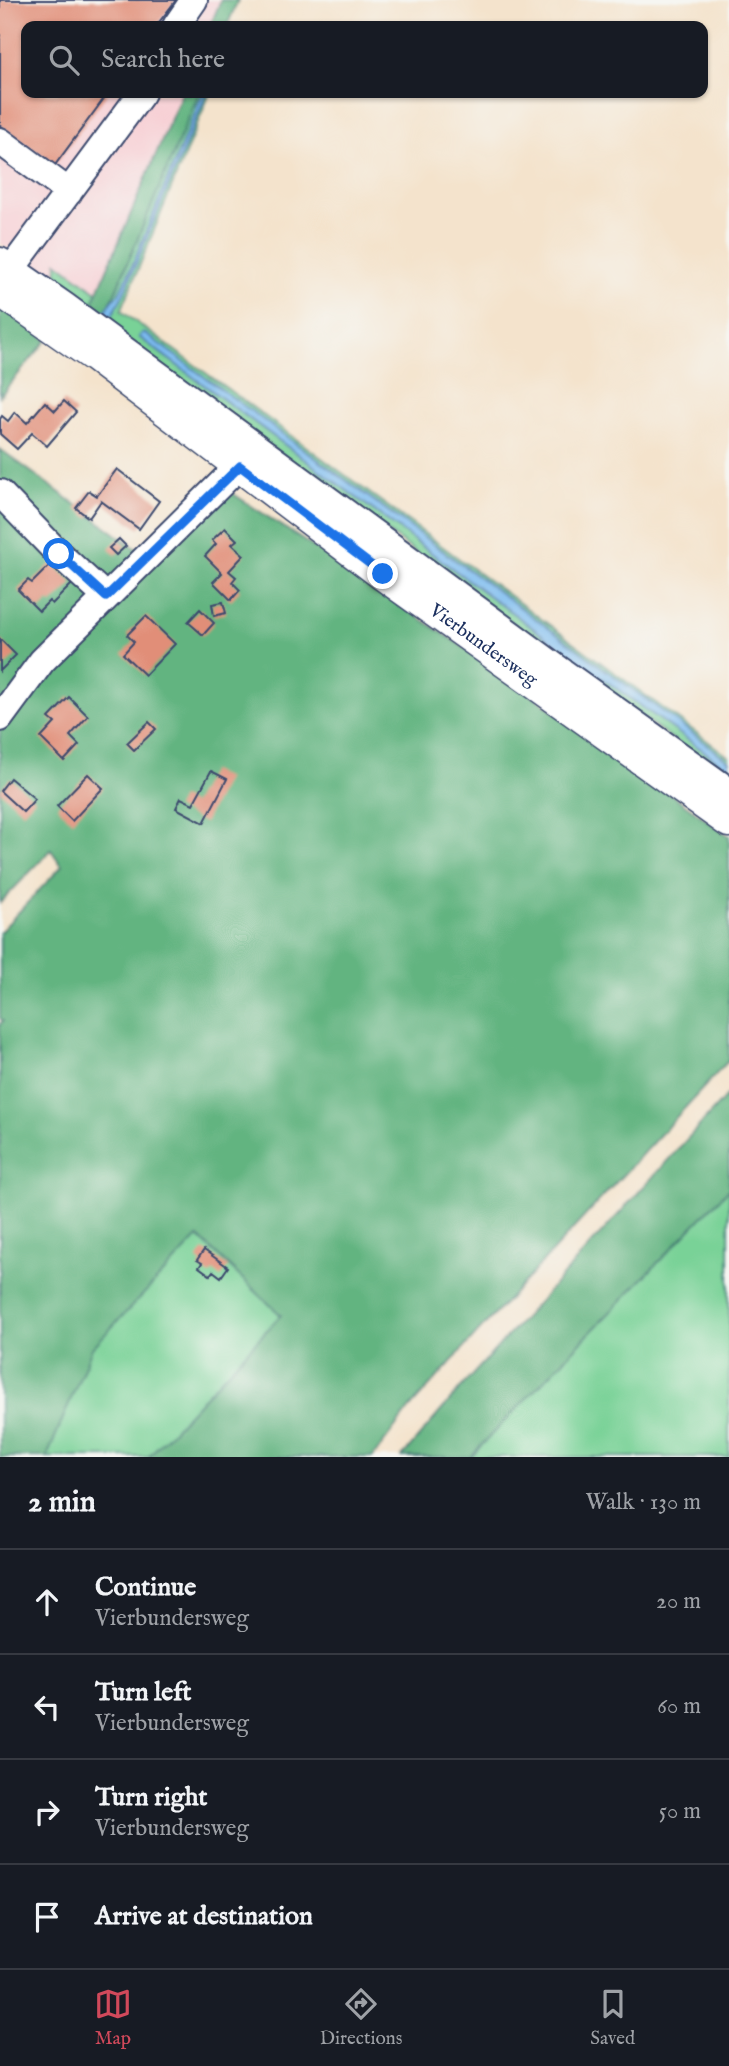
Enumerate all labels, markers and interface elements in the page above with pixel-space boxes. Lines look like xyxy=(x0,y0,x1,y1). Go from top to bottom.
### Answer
search box xyxy=(21,21,708,98)
icon: search xyxy=(45,41,83,79)
text: Search here xyxy=(101,43,225,76)
route start xyxy=(43,538,74,569)
route end xyxy=(367,558,398,589)
street label: Vierbundersweg xyxy=(424,598,543,693)
text: 2 min xyxy=(28,1484,96,1522)
text: Walk · 130 m xyxy=(586,1488,701,1517)
text: Continue xyxy=(95,1571,196,1604)
icon: ahead xyxy=(28,1583,66,1621)
text: 20 m xyxy=(656,1587,701,1616)
text: Vierbundersweg xyxy=(95,1604,249,1633)
text: Turn left xyxy=(95,1676,192,1709)
icon: left xyxy=(28,1688,66,1726)
text: 60 m xyxy=(657,1692,701,1721)
text: Vierbundersweg xyxy=(95,1709,249,1738)
text: Turn right xyxy=(95,1781,208,1814)
icon: right xyxy=(28,1793,66,1831)
text: 50 m xyxy=(659,1797,701,1826)
text: Vierbundersweg xyxy=(95,1814,249,1843)
icon: arrive xyxy=(28,1898,66,1936)
text: Arrive at destination xyxy=(95,1900,313,1933)
tab: Map xyxy=(94,1985,132,2051)
tab: Directions xyxy=(320,1985,402,2051)
tab: Saved xyxy=(590,1985,635,2051)

